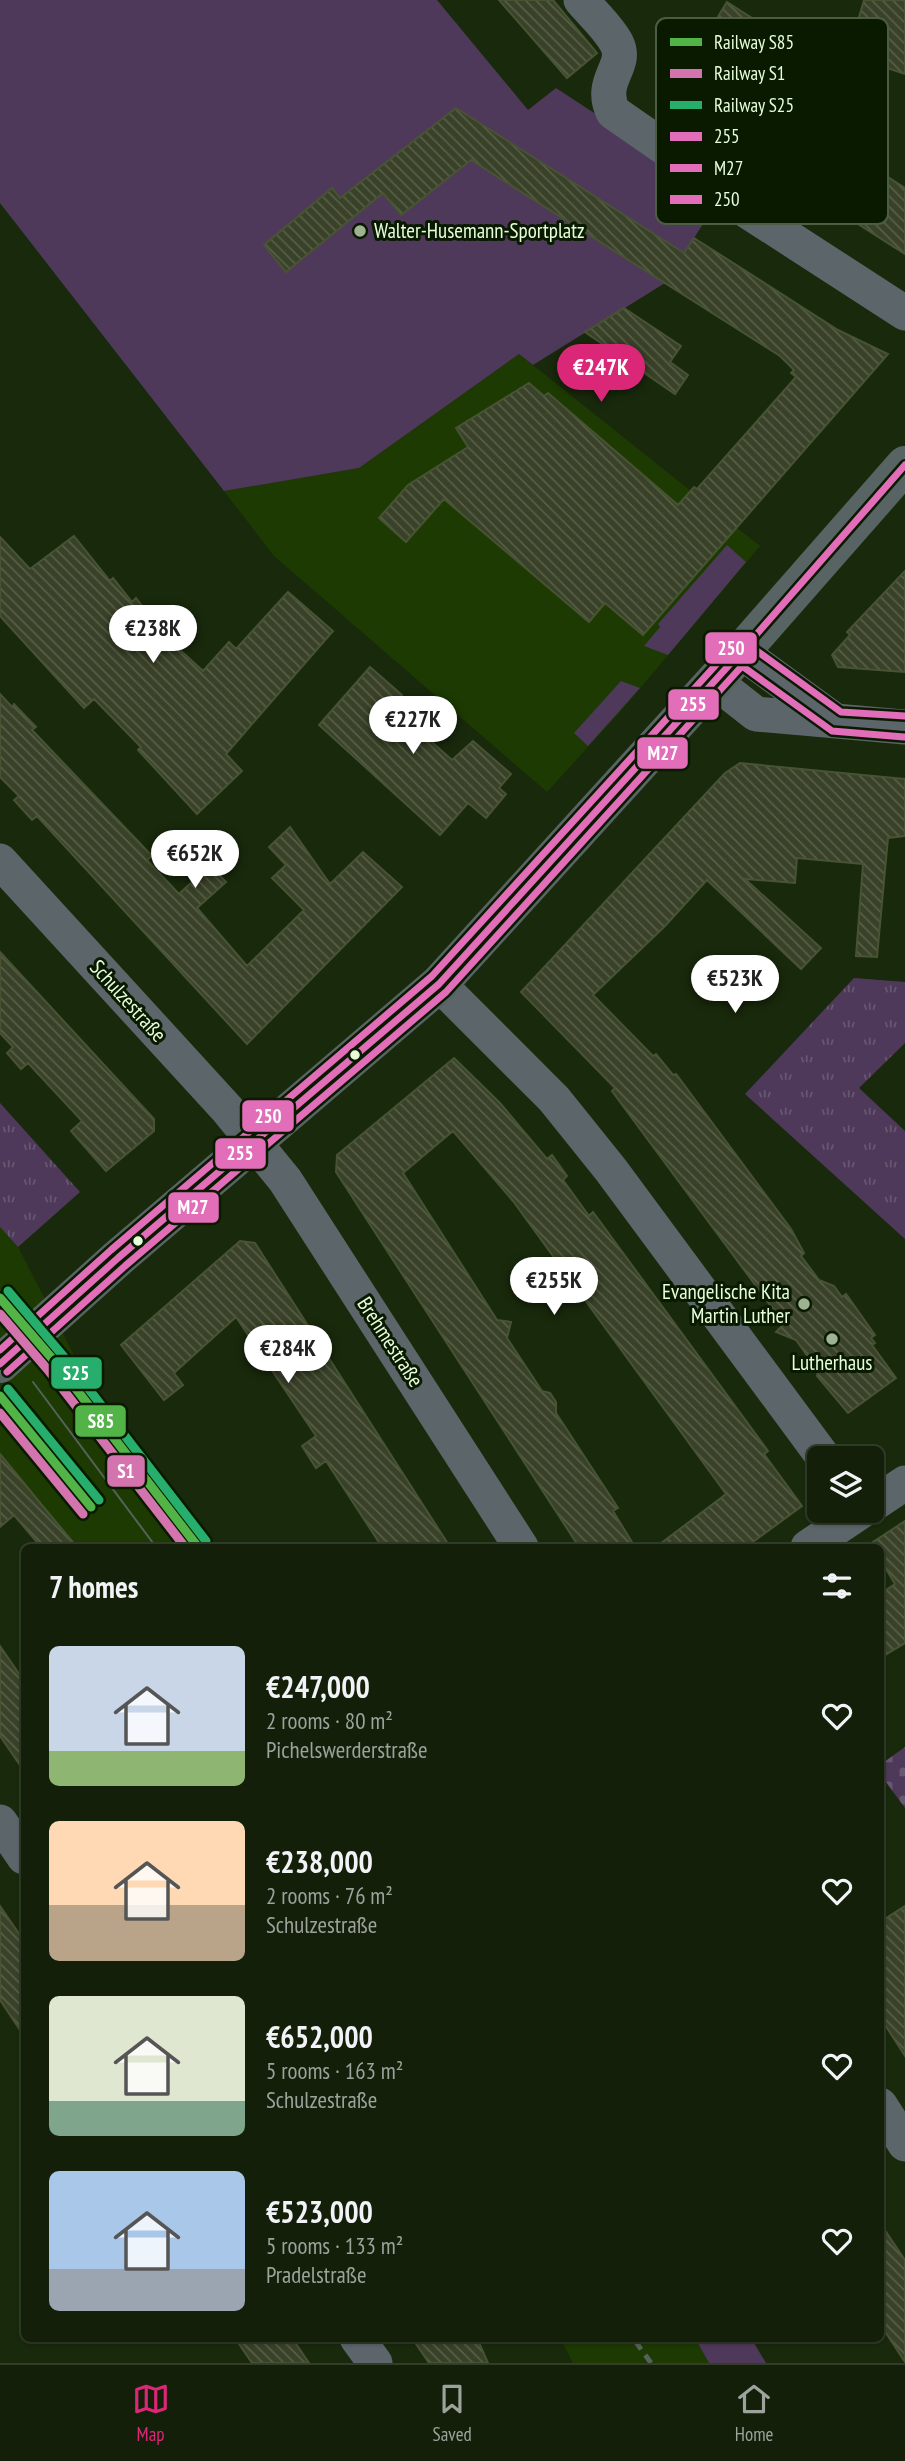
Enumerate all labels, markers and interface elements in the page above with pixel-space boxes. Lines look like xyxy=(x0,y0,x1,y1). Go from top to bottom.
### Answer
legend xyxy=(656,18,888,224)
text: Railway S85 xyxy=(714,30,794,54)
text: Railway S1 xyxy=(714,61,785,85)
text: Railway S25 xyxy=(714,93,794,117)
text: 255 xyxy=(714,124,740,148)
text: M27 xyxy=(714,156,743,180)
text: 250 xyxy=(714,187,740,211)
place label: Walter-Husemann-Sportplatz xyxy=(374,217,585,244)
marker: Walter-Husemann-Sportplatz xyxy=(352,223,368,239)
pin: €247K xyxy=(552,344,650,404)
text: €247K xyxy=(573,352,629,381)
pin: €238K xyxy=(104,606,202,665)
text: €238K xyxy=(125,613,181,642)
line badge: 250 xyxy=(704,631,758,665)
text: 250 xyxy=(717,636,745,660)
line badge: 255 xyxy=(667,688,720,721)
text: 255 xyxy=(679,692,707,716)
pin: €227K xyxy=(364,696,462,756)
text: €227K xyxy=(385,704,441,733)
line badge: M27 xyxy=(636,736,689,770)
text: M27 xyxy=(648,741,678,765)
pin: €652K xyxy=(146,830,244,890)
text: €652K xyxy=(167,838,223,867)
street label: Schulzestraße xyxy=(84,954,172,1047)
pin: €523K xyxy=(686,956,784,1015)
text: €523K xyxy=(707,963,763,992)
unlabelled marker xyxy=(348,1048,362,1062)
line badge: 250 xyxy=(241,1099,295,1133)
text: 250 xyxy=(254,1104,282,1128)
line badge: 255 xyxy=(214,1137,267,1170)
text: 255 xyxy=(226,1141,254,1165)
line badge: M27 xyxy=(167,1191,220,1224)
text: M27 xyxy=(178,1195,208,1219)
unlabelled marker xyxy=(131,1234,145,1248)
pin: €255K xyxy=(505,1258,603,1317)
text: €255K xyxy=(526,1265,582,1294)
place label: Evangelische Kita Martin Luther xyxy=(662,1278,790,1329)
street label: Brehmestraße xyxy=(351,1292,429,1392)
marker: Evangelische Kita Martin Luther xyxy=(796,1296,812,1312)
pin: €284K xyxy=(239,1326,337,1385)
marker: Lutherhaus xyxy=(824,1331,840,1347)
text: €284K xyxy=(260,1333,316,1362)
place label: Lutherhaus xyxy=(792,1349,872,1376)
line badge: S25 xyxy=(50,1356,103,1390)
text: S25 xyxy=(63,1361,89,1385)
line badge: S85 xyxy=(74,1404,127,1438)
text: S85 xyxy=(88,1409,114,1433)
map controls xyxy=(807,1446,884,1523)
button: layers xyxy=(807,1446,884,1523)
line badge: S1 xyxy=(106,1454,146,1488)
text: S1 xyxy=(117,1459,135,1483)
text: 7 homes xyxy=(49,1567,138,1606)
icon: filters xyxy=(818,1567,856,1605)
text: €247,000 xyxy=(266,1667,370,1706)
icon: home xyxy=(105,1674,189,1758)
icon: heart xyxy=(818,1697,856,1735)
text: 2 rooms · 80 m² xyxy=(266,1706,393,1735)
text: Pichelswerderstraße xyxy=(266,1735,428,1764)
text: €238,000 xyxy=(266,1842,373,1881)
icon: home xyxy=(105,1849,189,1933)
icon: heart xyxy=(818,1872,856,1910)
text: 2 rooms · 76 m² xyxy=(266,1881,393,1910)
text: Schulzestraße xyxy=(266,1910,377,1939)
text: €652,000 xyxy=(266,2017,373,2056)
icon: home xyxy=(105,2024,189,2108)
icon: heart xyxy=(818,2047,856,2085)
text: 5 rooms · 163 m² xyxy=(266,2056,403,2085)
text: Schulzestraße xyxy=(266,2085,377,2114)
text: €523,000 xyxy=(266,2192,373,2231)
icon: home xyxy=(105,2199,189,2283)
icon: heart xyxy=(818,2222,856,2260)
text: 5 rooms · 133 m² xyxy=(266,2231,403,2260)
text: Pradelstraße xyxy=(266,2260,366,2289)
tab: Map xyxy=(132,2380,170,2446)
tab: Saved xyxy=(433,2380,472,2446)
tab: Home xyxy=(735,2380,773,2446)

